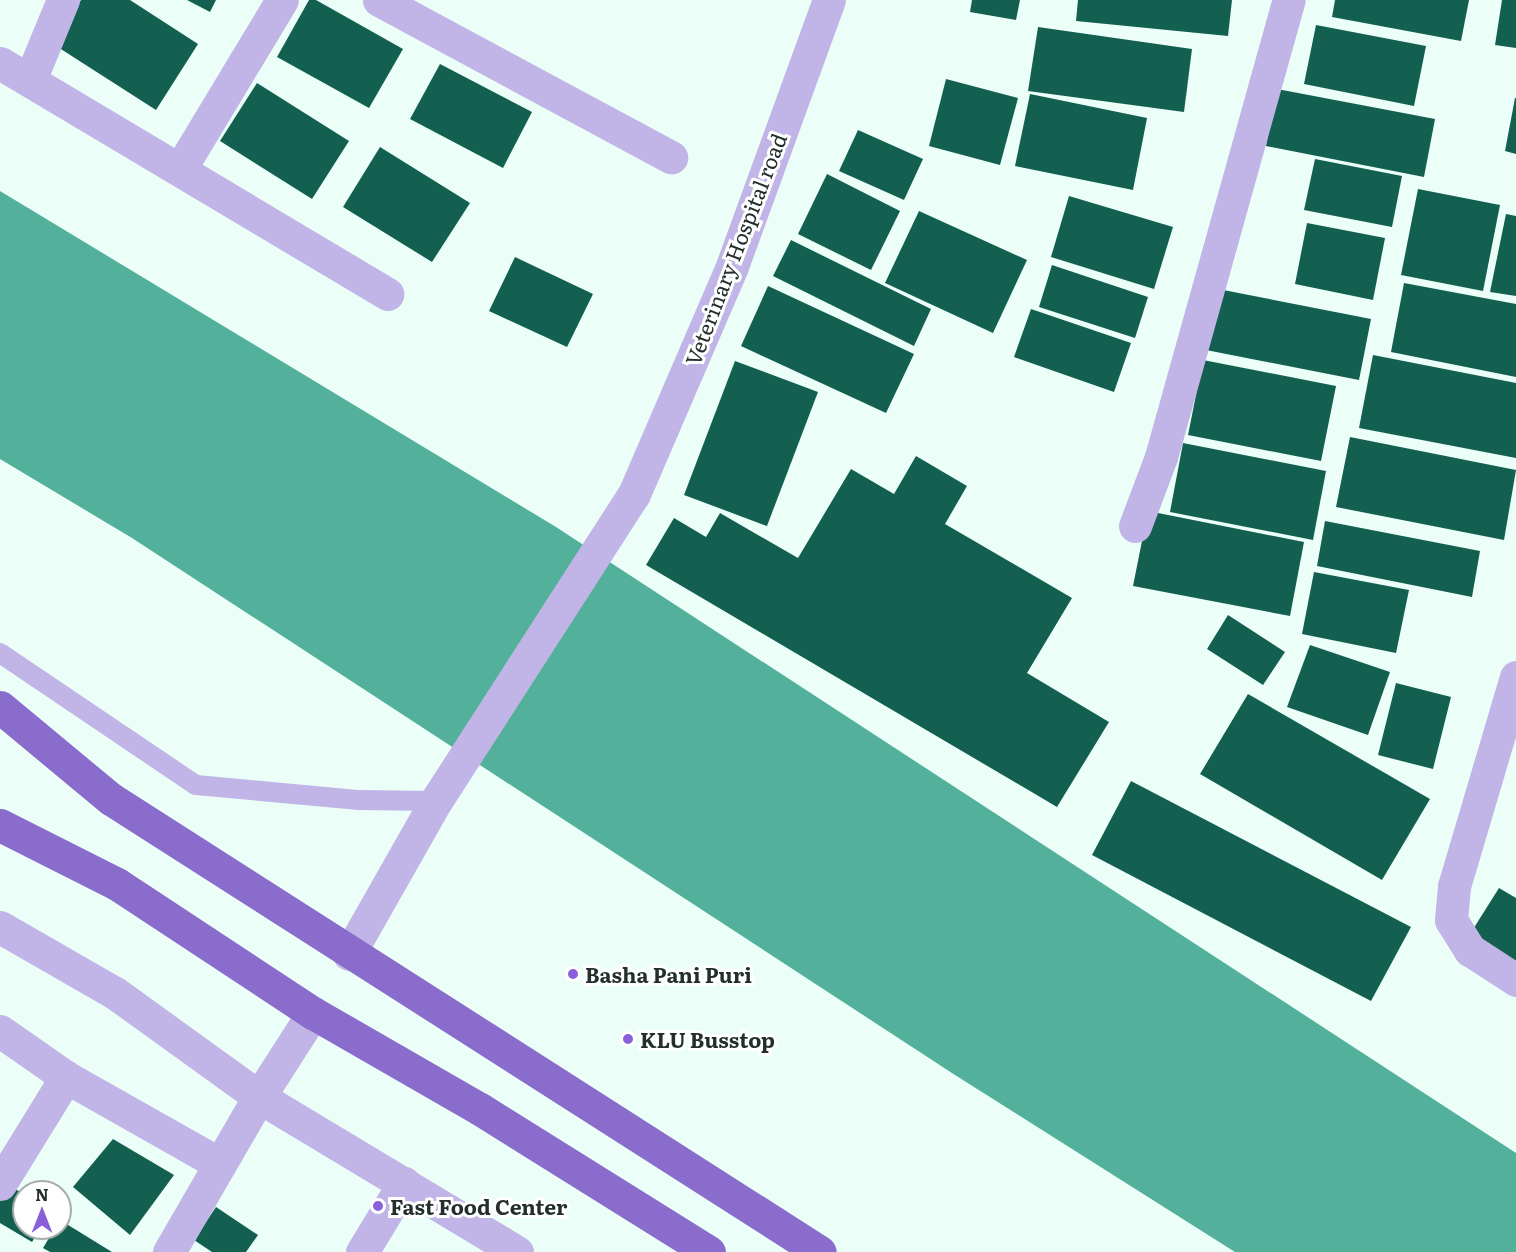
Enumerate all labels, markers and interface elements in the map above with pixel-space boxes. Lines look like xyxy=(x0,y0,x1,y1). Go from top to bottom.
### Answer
street label: Veterinary Hospital road xyxy=(679,129,791,369)
place label: Basha Pani Puri xyxy=(585,961,752,987)
marker: Basha Pani Puri xyxy=(566,967,580,981)
place label: KLU Busstop xyxy=(640,1026,775,1052)
marker: KLU Busstop xyxy=(621,1032,635,1046)
north arrow xyxy=(12,1180,72,1240)
text: N xyxy=(35,1182,49,1206)
place label: Fast Food Center xyxy=(390,1193,567,1219)
marker: Fast Food Center xyxy=(371,1199,385,1213)

